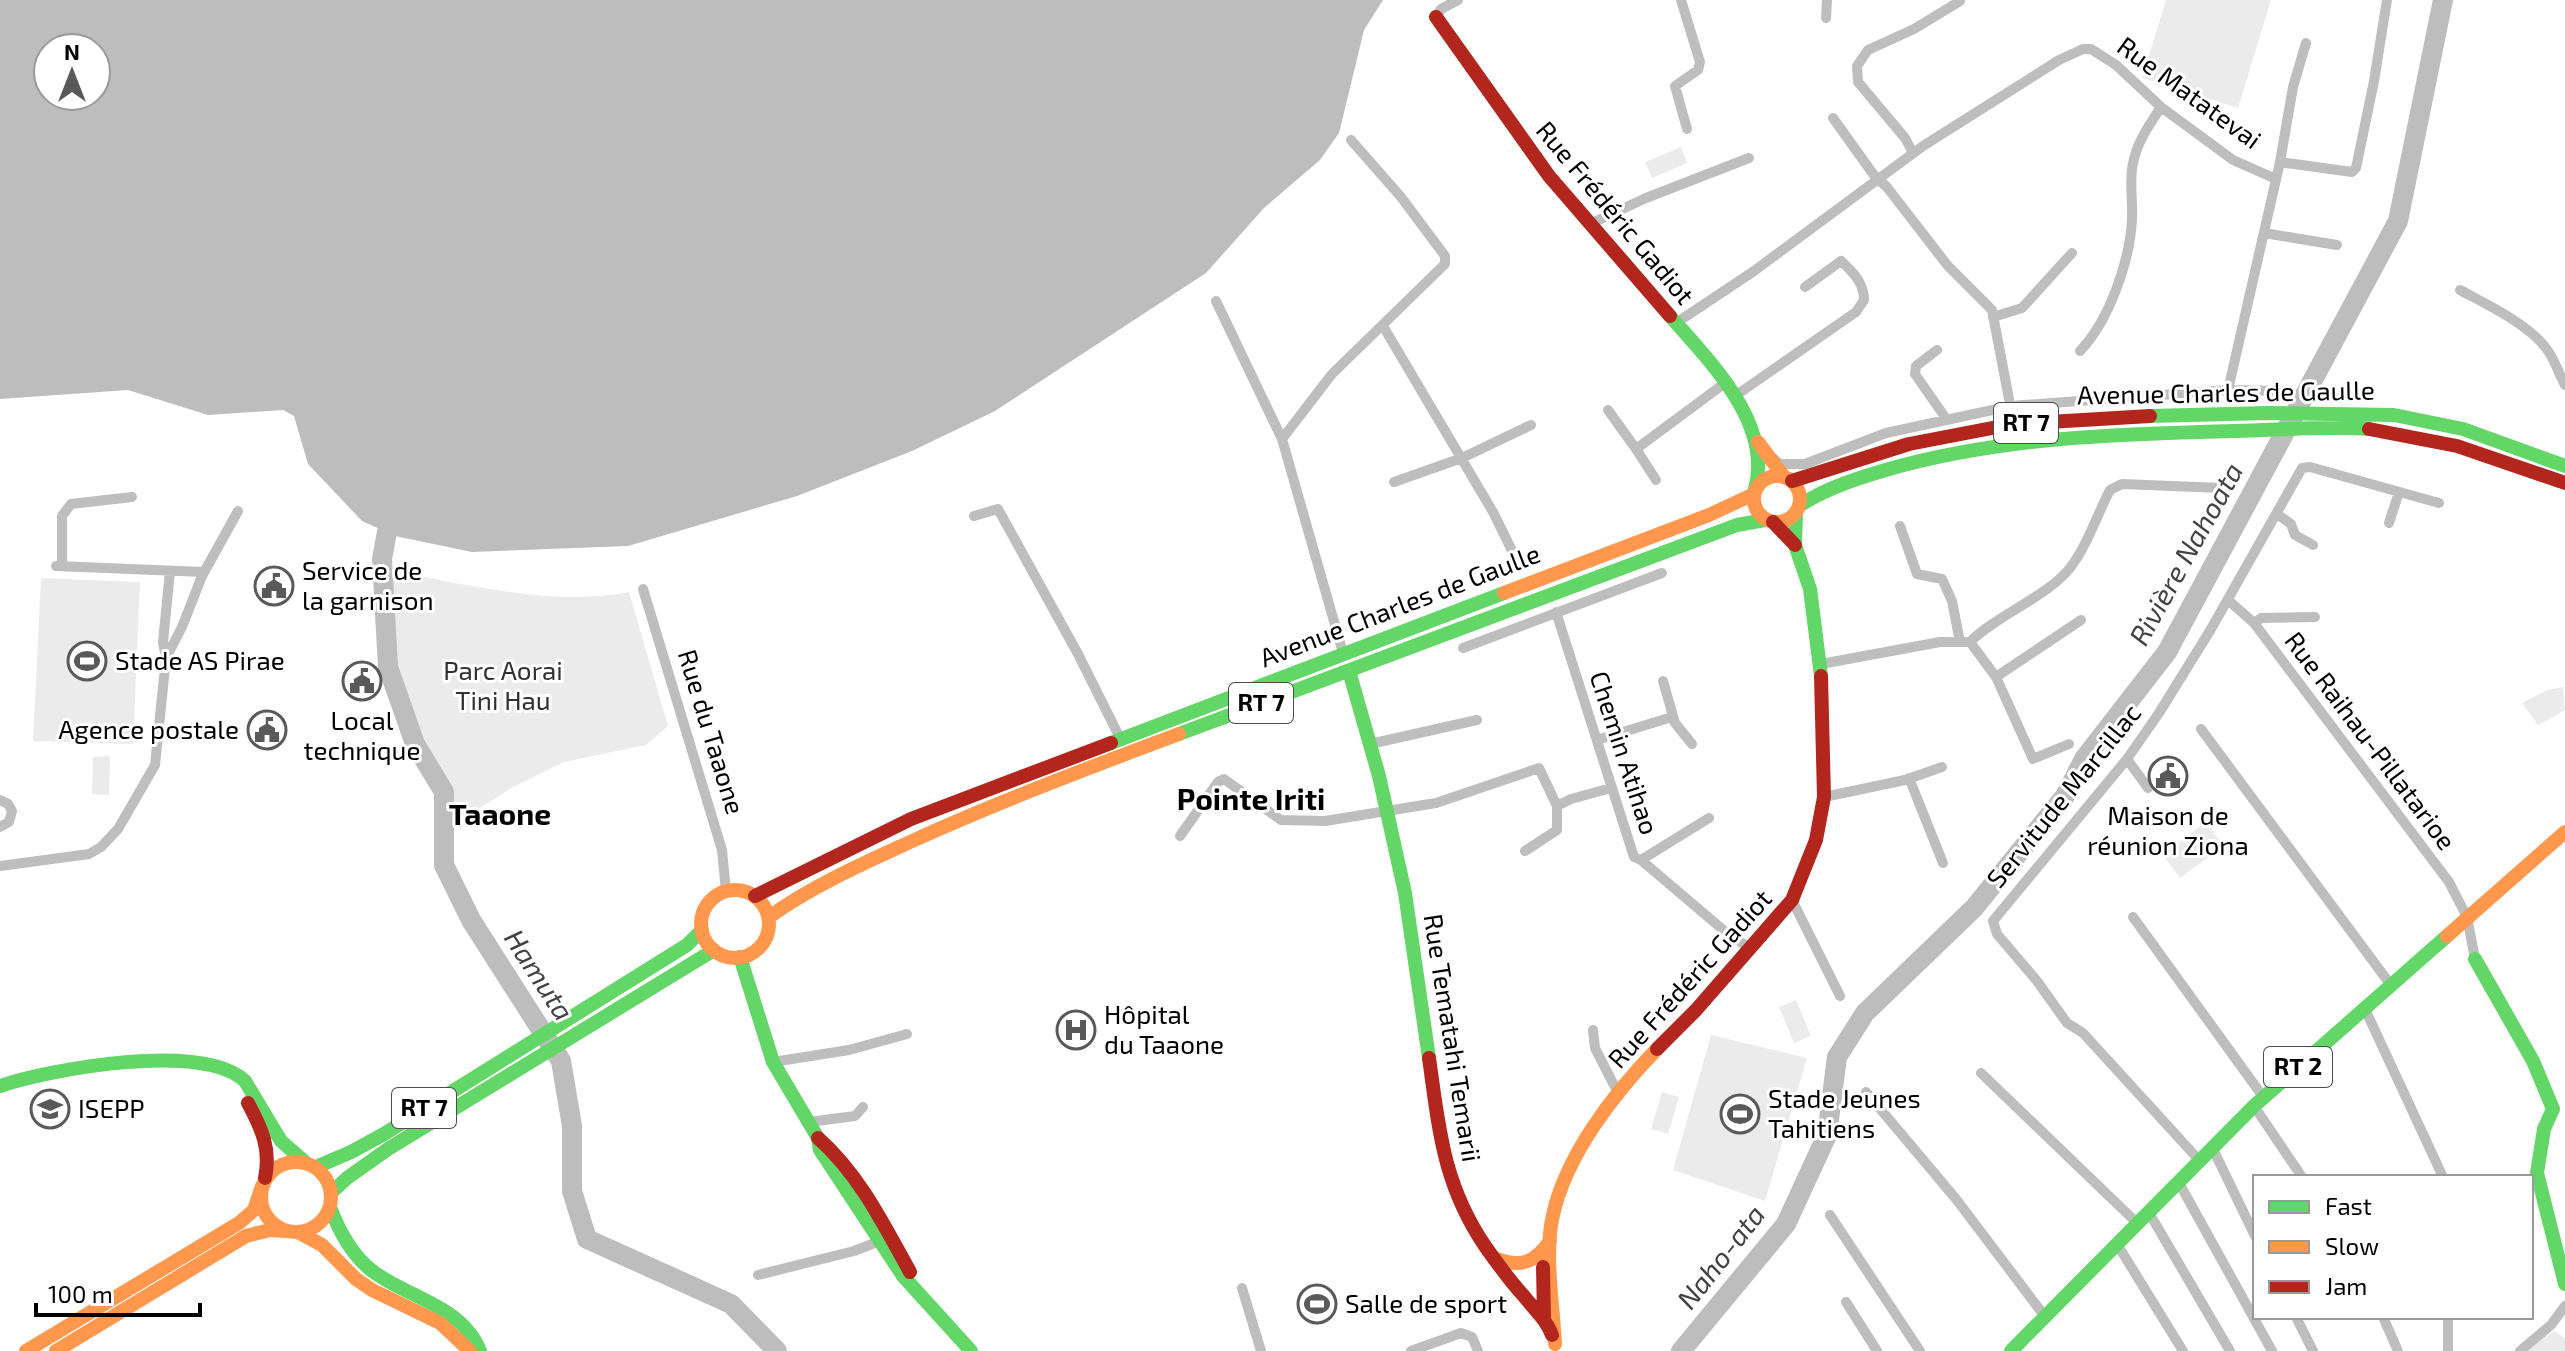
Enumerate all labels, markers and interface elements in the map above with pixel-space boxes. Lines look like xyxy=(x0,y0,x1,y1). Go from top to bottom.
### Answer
street label: Rue Matatevai xyxy=(2112,29,2268,154)
north arrow xyxy=(32,32,112,112)
text: N xyxy=(64,38,80,64)
street label: Rue Frédéric Gadiot xyxy=(1531,114,1702,310)
street label: Avenue Charles de Gaulle xyxy=(2077,373,2375,410)
road number: RT 7 xyxy=(1994,403,2058,443)
water label: Rivière Nahoata xyxy=(2121,456,2249,651)
street label: Avenue Charles de Gaulle xyxy=(1255,537,1544,672)
place label: Service de la garnison xyxy=(302,554,434,615)
public building icon: Service de la garnison xyxy=(253,565,295,607)
street label: Rue Raihau-Pillatarioe xyxy=(2279,625,2463,855)
sports icon: Stade AS Pirae xyxy=(66,640,108,682)
place label: Stade AS Pirae xyxy=(115,644,285,675)
street label: Rue du Taaone xyxy=(673,645,752,818)
park label: Parc Aorai Tini Hau xyxy=(443,654,563,715)
public building icon: Local technique xyxy=(341,660,383,702)
street label: Chemin Atihao xyxy=(1584,667,1666,838)
road number: RT 7 xyxy=(1229,683,1293,723)
street label: Servitude Marcillac xyxy=(1979,697,2146,893)
place label: Local technique xyxy=(304,704,420,765)
public building icon: Agence postale xyxy=(246,709,288,751)
place label: Agence postale xyxy=(58,713,239,744)
public building icon: Maison de réunion Ziona xyxy=(2147,755,2189,797)
district label: Pointe Iriti xyxy=(1177,780,1325,816)
district label: Taaone xyxy=(449,795,551,831)
place label: Maison de réunion Ziona xyxy=(2087,799,2249,860)
street label: Rue Frédéric Gadiot xyxy=(1601,882,1777,1074)
street label: Rue Tematahi Temarii xyxy=(1419,912,1488,1164)
water label: Hamuta xyxy=(498,923,582,1026)
place label: Hôpital du Taaone xyxy=(1104,998,1224,1059)
hospital icon: Hôpital du Taaone xyxy=(1055,1009,1097,1051)
road number: RT 2 xyxy=(2264,1047,2332,1087)
place label: Stade Jeunes Tahitiens xyxy=(1768,1082,1921,1143)
school or university icon: ISEPP xyxy=(29,1088,71,1130)
road number: RT 7 xyxy=(392,1088,456,1128)
place label: ISEPP xyxy=(78,1092,145,1123)
sports icon: Stade Jeunes Tahitiens xyxy=(1719,1093,1761,1135)
legend xyxy=(2253,1175,2533,1319)
text: Fast xyxy=(2325,1191,2372,1220)
water label: Naho-ata xyxy=(1669,1198,1771,1315)
text: Slow xyxy=(2325,1231,2379,1260)
scale bar xyxy=(36,1267,200,1317)
text: Jam xyxy=(2325,1271,2367,1300)
text: 100 m xyxy=(48,1279,113,1308)
sports icon: Salle de sport xyxy=(1296,1283,1338,1325)
place label: Salle de sport xyxy=(1345,1287,1507,1318)

